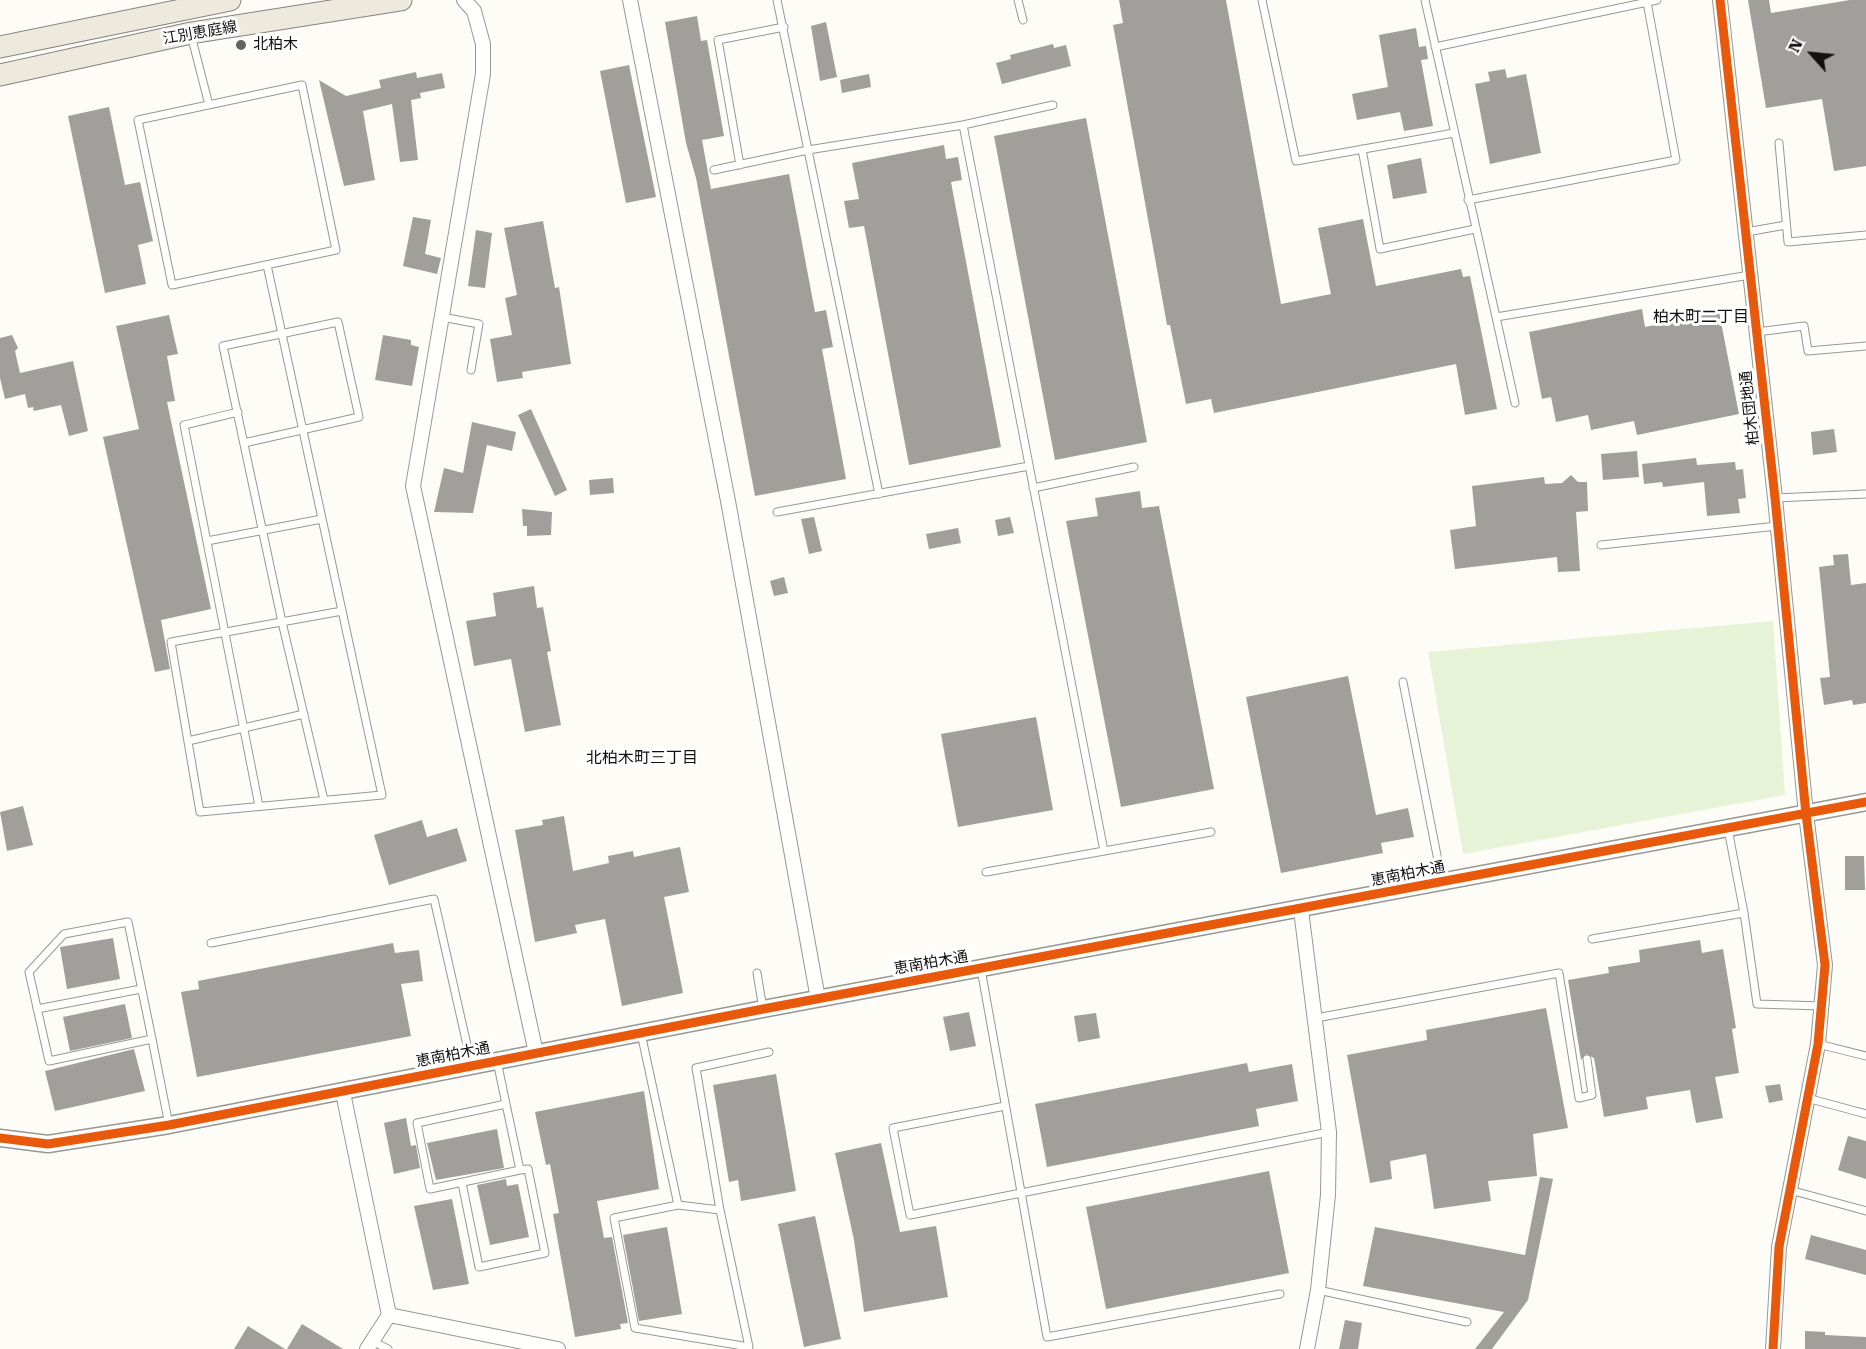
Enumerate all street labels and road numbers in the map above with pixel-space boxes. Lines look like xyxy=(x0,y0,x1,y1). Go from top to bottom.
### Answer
street label: 江別恵庭線 xyxy=(162,18,238,48)
street label: 柏木団地通 xyxy=(1737,370,1763,446)
street label: 恵南柏木通 xyxy=(1369,858,1447,890)
street label: 恵南柏木通 xyxy=(893,948,969,978)
street label: 恵南柏木通 xyxy=(414,1039,492,1071)

